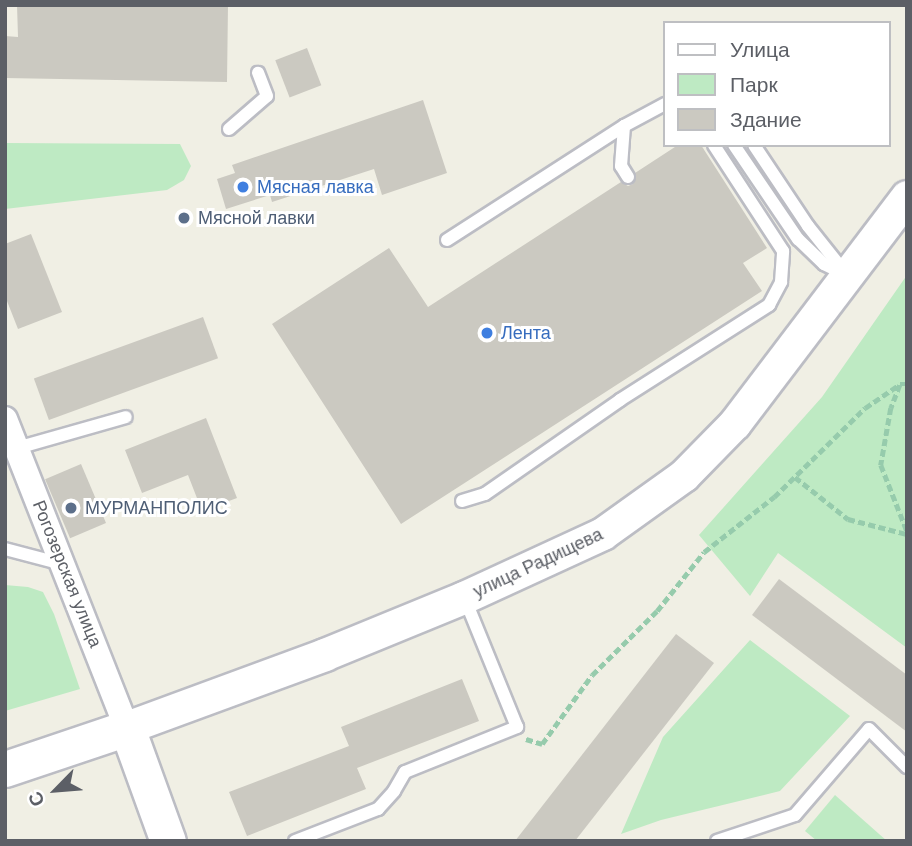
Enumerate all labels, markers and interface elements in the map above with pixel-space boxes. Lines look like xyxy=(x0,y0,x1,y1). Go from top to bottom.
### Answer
legend xyxy=(664,21,891,147)
text: Улица xyxy=(730,38,790,61)
text: Парк xyxy=(730,73,778,96)
text: Здание xyxy=(730,108,802,131)
place label: Мясная лавка xyxy=(257,176,374,198)
marker: Мясная лавка xyxy=(235,179,251,195)
place label: Мясной лавки xyxy=(198,207,315,229)
marker: Мясной лавки xyxy=(176,210,192,226)
place label: Лента xyxy=(501,322,551,344)
marker: Лента xyxy=(479,325,495,341)
street label: Рогозерская улица xyxy=(28,497,106,651)
place label: МУРМАНПОЛИС xyxy=(85,497,228,519)
marker: МУРМАНПОЛИС xyxy=(63,500,79,516)
street label: улица Радищева xyxy=(470,524,606,602)
north arrow xyxy=(21,755,91,825)
text: С xyxy=(24,788,49,810)

